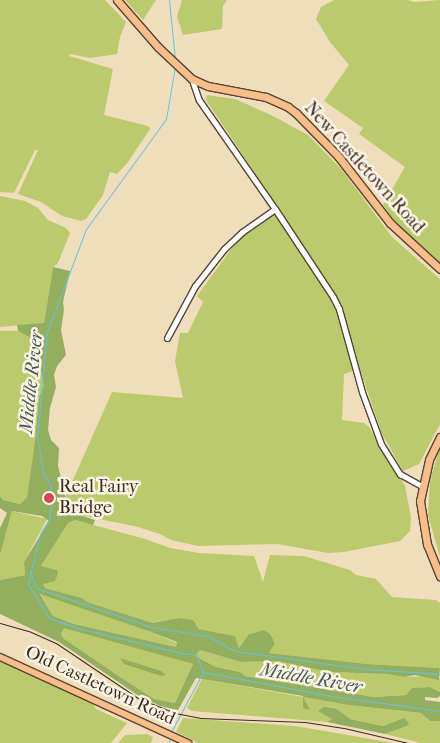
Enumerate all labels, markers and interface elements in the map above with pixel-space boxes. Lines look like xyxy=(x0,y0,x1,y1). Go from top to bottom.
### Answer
street label: New Castletown Road xyxy=(299,98,429,238)
water label: Middle River xyxy=(15,330,49,434)
place label: Real Fairy Bridge xyxy=(59,477,138,520)
marker: Real Fairy Bridge xyxy=(43,492,55,504)
street label: Old Castletown Road xyxy=(22,642,178,730)
water label: Middle River xyxy=(258,659,364,699)

